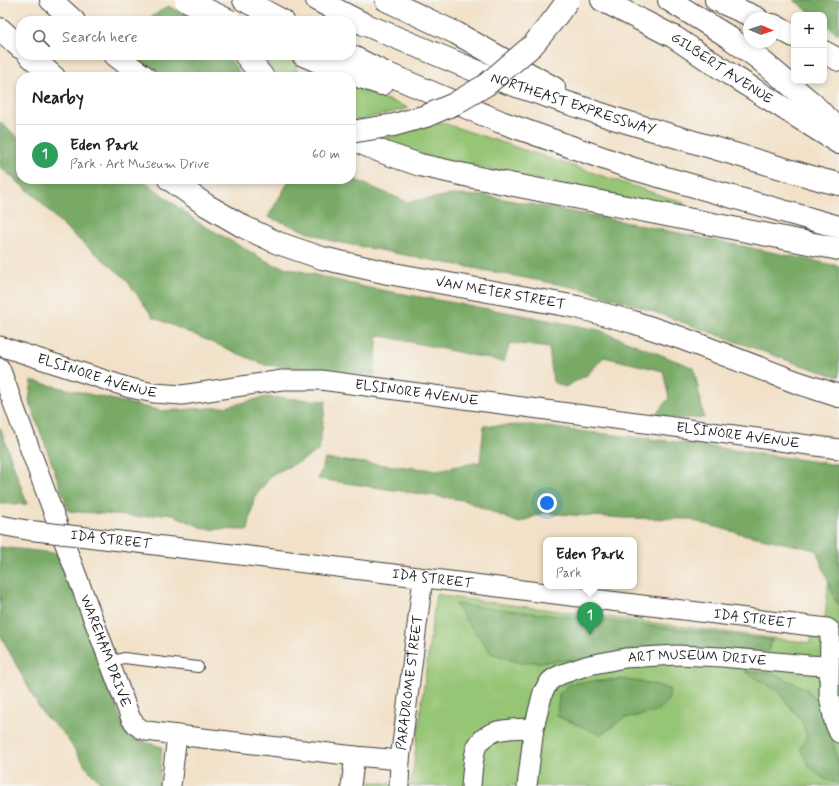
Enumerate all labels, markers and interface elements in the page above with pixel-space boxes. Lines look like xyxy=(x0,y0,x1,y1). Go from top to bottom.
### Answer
north arrow xyxy=(743,12,779,48)
map controls xyxy=(791,12,827,84)
button: + xyxy=(791,12,827,48)
search box xyxy=(16,16,356,60)
icon: search xyxy=(30,27,52,49)
text: Search here xyxy=(62,28,138,48)
street label: GILBERT AVENUE xyxy=(667,28,776,108)
button: − xyxy=(791,48,827,84)
street label: NORTHEAST EXPRESSWAY xyxy=(488,69,658,139)
text: Nearby xyxy=(32,87,84,109)
text: Eden Park xyxy=(70,136,139,156)
text: 1 xyxy=(42,146,48,163)
text: 60 m xyxy=(312,146,340,163)
text: Park · Art Museum Drive xyxy=(70,156,209,173)
street label: VAN METER STREET xyxy=(434,273,567,314)
street label: ELSINORE AVENUE xyxy=(35,350,159,402)
street label: ELSINORE AVENUE xyxy=(354,376,480,410)
street label: ELSINORE AVENUE xyxy=(675,418,801,453)
your location xyxy=(537,493,557,513)
street label: IDA STREET xyxy=(69,526,153,554)
popup xyxy=(543,537,637,589)
text: Eden Park xyxy=(556,545,624,565)
street label: IDA STREET xyxy=(391,565,475,593)
text: Park xyxy=(556,565,582,582)
street label: WAREHAM DRIVE xyxy=(76,592,135,710)
pin: 1 xyxy=(577,602,603,635)
street label: IDA STREET xyxy=(713,605,796,633)
street label: PARADROME STREET xyxy=(392,614,427,751)
street label: ART MUSEUM DRIVE xyxy=(627,646,767,670)

